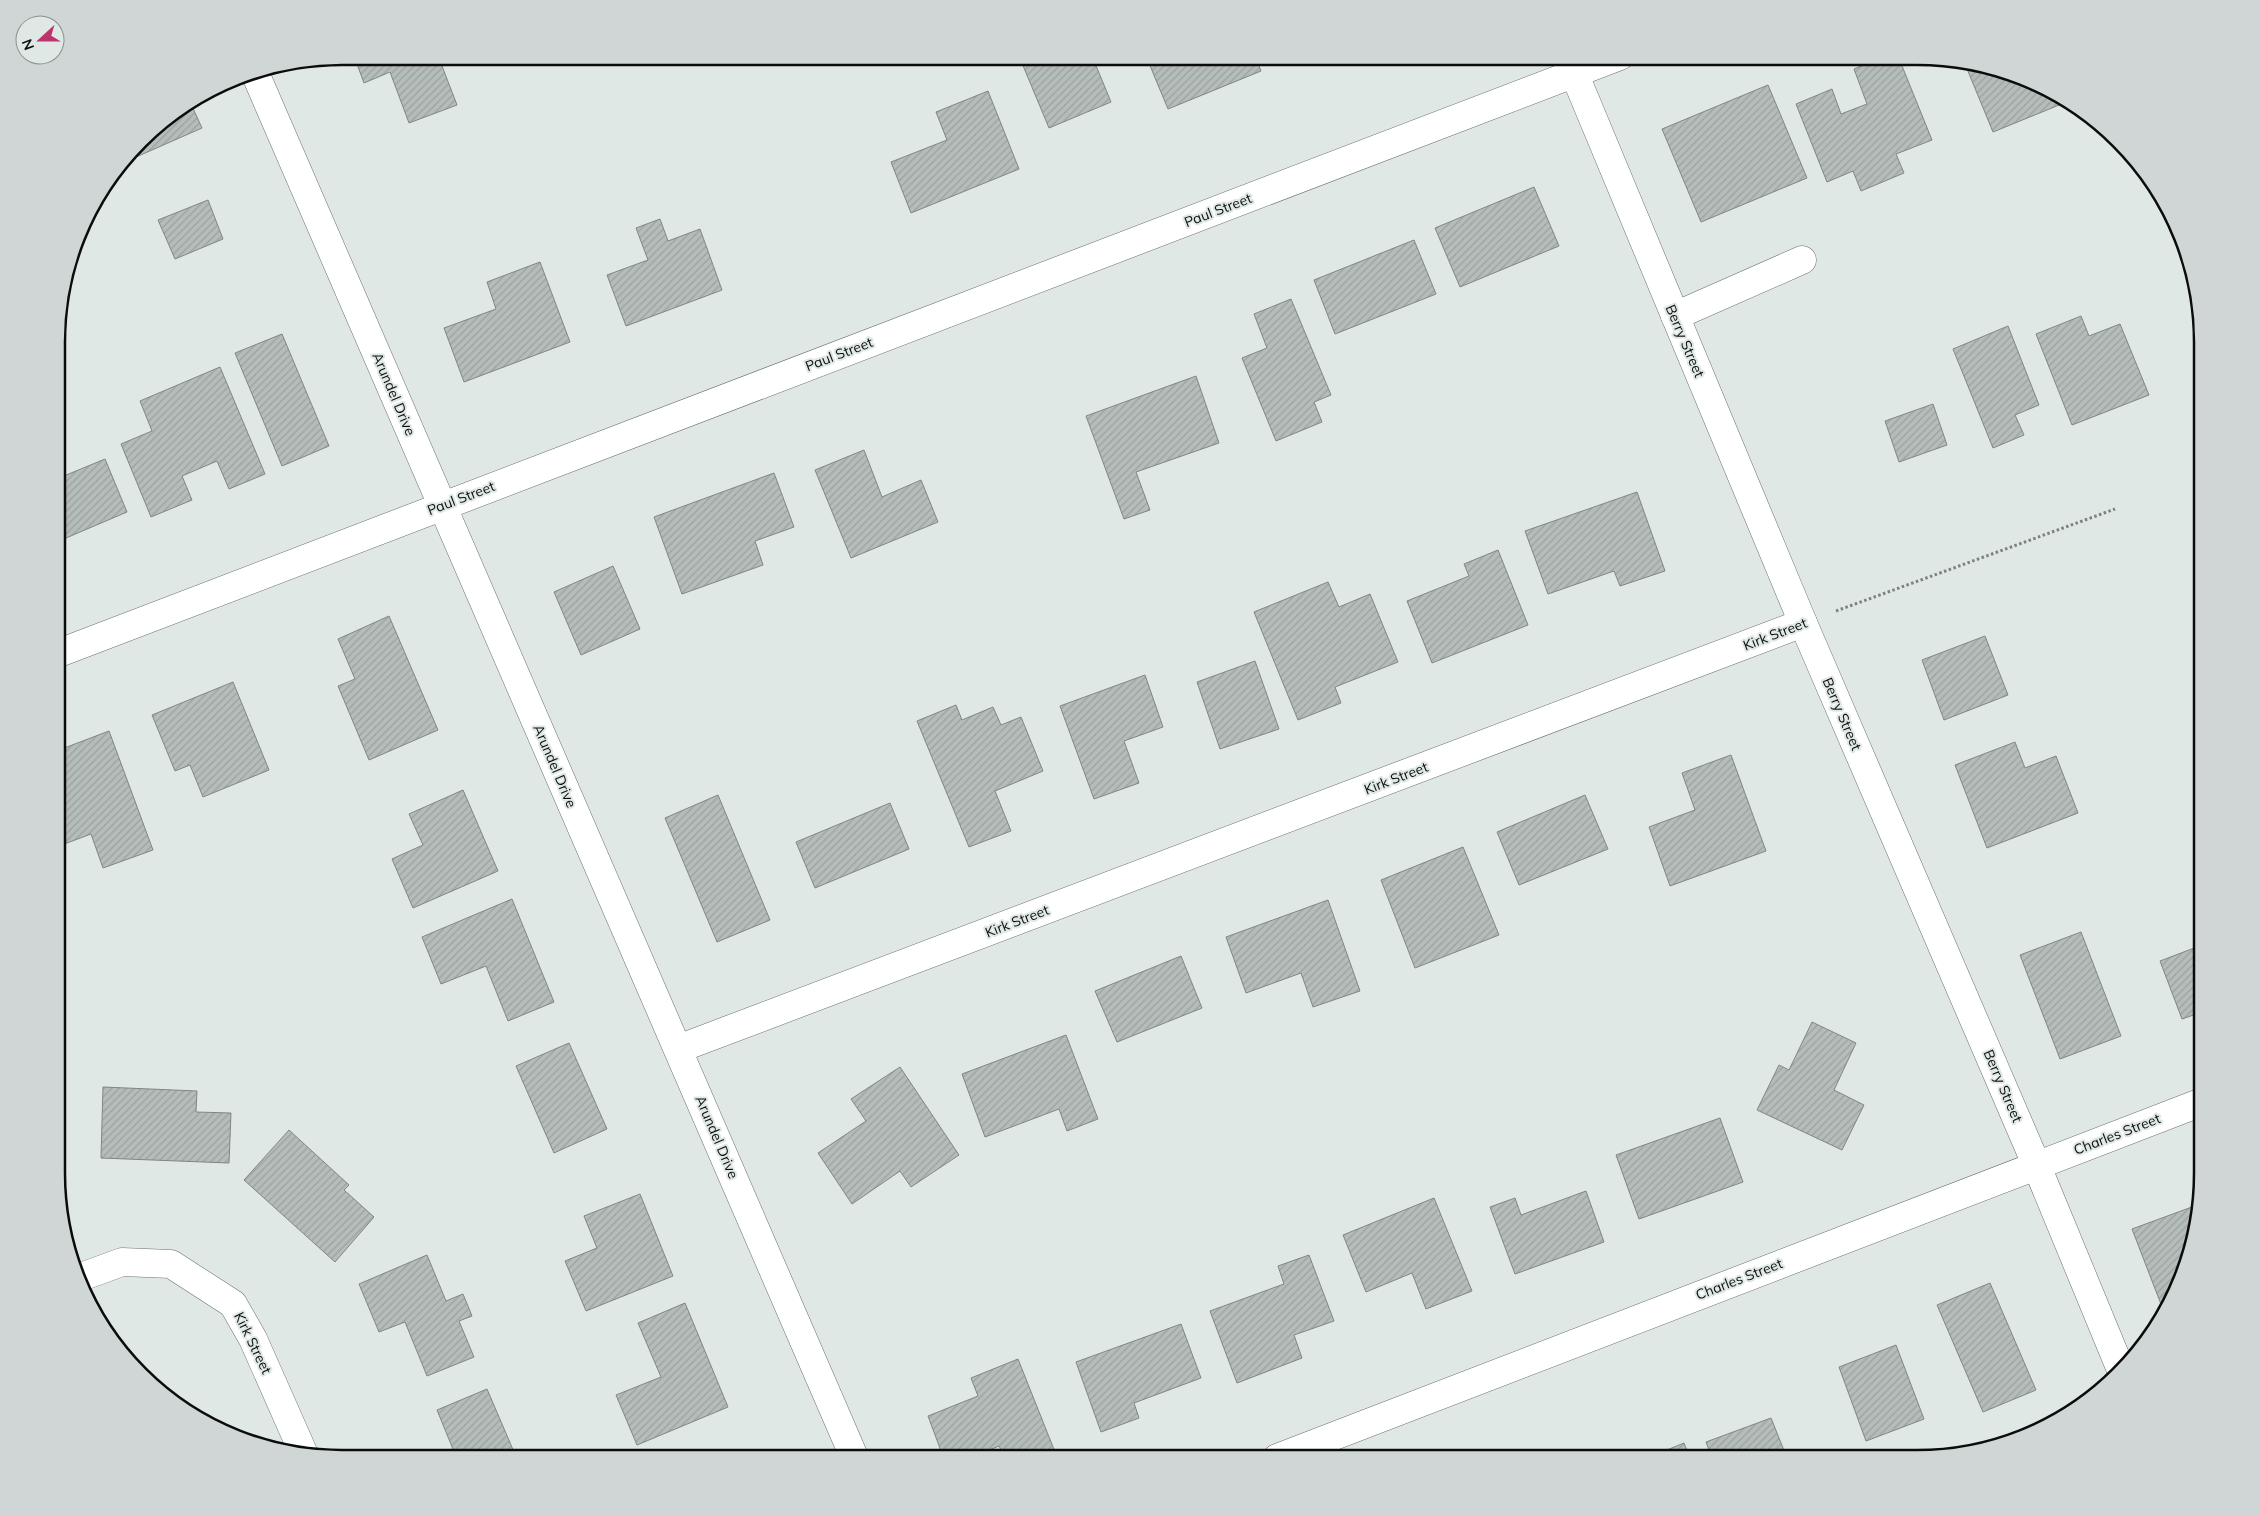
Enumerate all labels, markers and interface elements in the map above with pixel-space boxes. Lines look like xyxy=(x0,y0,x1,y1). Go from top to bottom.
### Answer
north arrow xyxy=(15,15,65,65)
text: N xyxy=(18,36,38,53)
street label: Paul Street xyxy=(1182,189,1254,231)
street label: Berry Street xyxy=(1662,302,1708,380)
street label: Paul Street xyxy=(803,333,875,375)
street label: Arundel Drive xyxy=(368,350,420,438)
street label: Paul Street xyxy=(425,477,497,519)
street label: Kirk Street xyxy=(1741,614,1810,654)
street label: Berry Street xyxy=(1819,675,1865,753)
street label: Arundel Drive xyxy=(529,722,581,810)
street label: Kirk Street xyxy=(1362,758,1431,798)
street label: Kirk Street xyxy=(983,901,1052,941)
street label: Berry Street xyxy=(1980,1047,2026,1125)
street label: Arundel Drive xyxy=(691,1093,743,1181)
street label: Charles Street xyxy=(2071,1109,2163,1159)
street label: Charles Street xyxy=(1693,1254,1785,1304)
street label: Kirk Street xyxy=(230,1309,276,1377)

